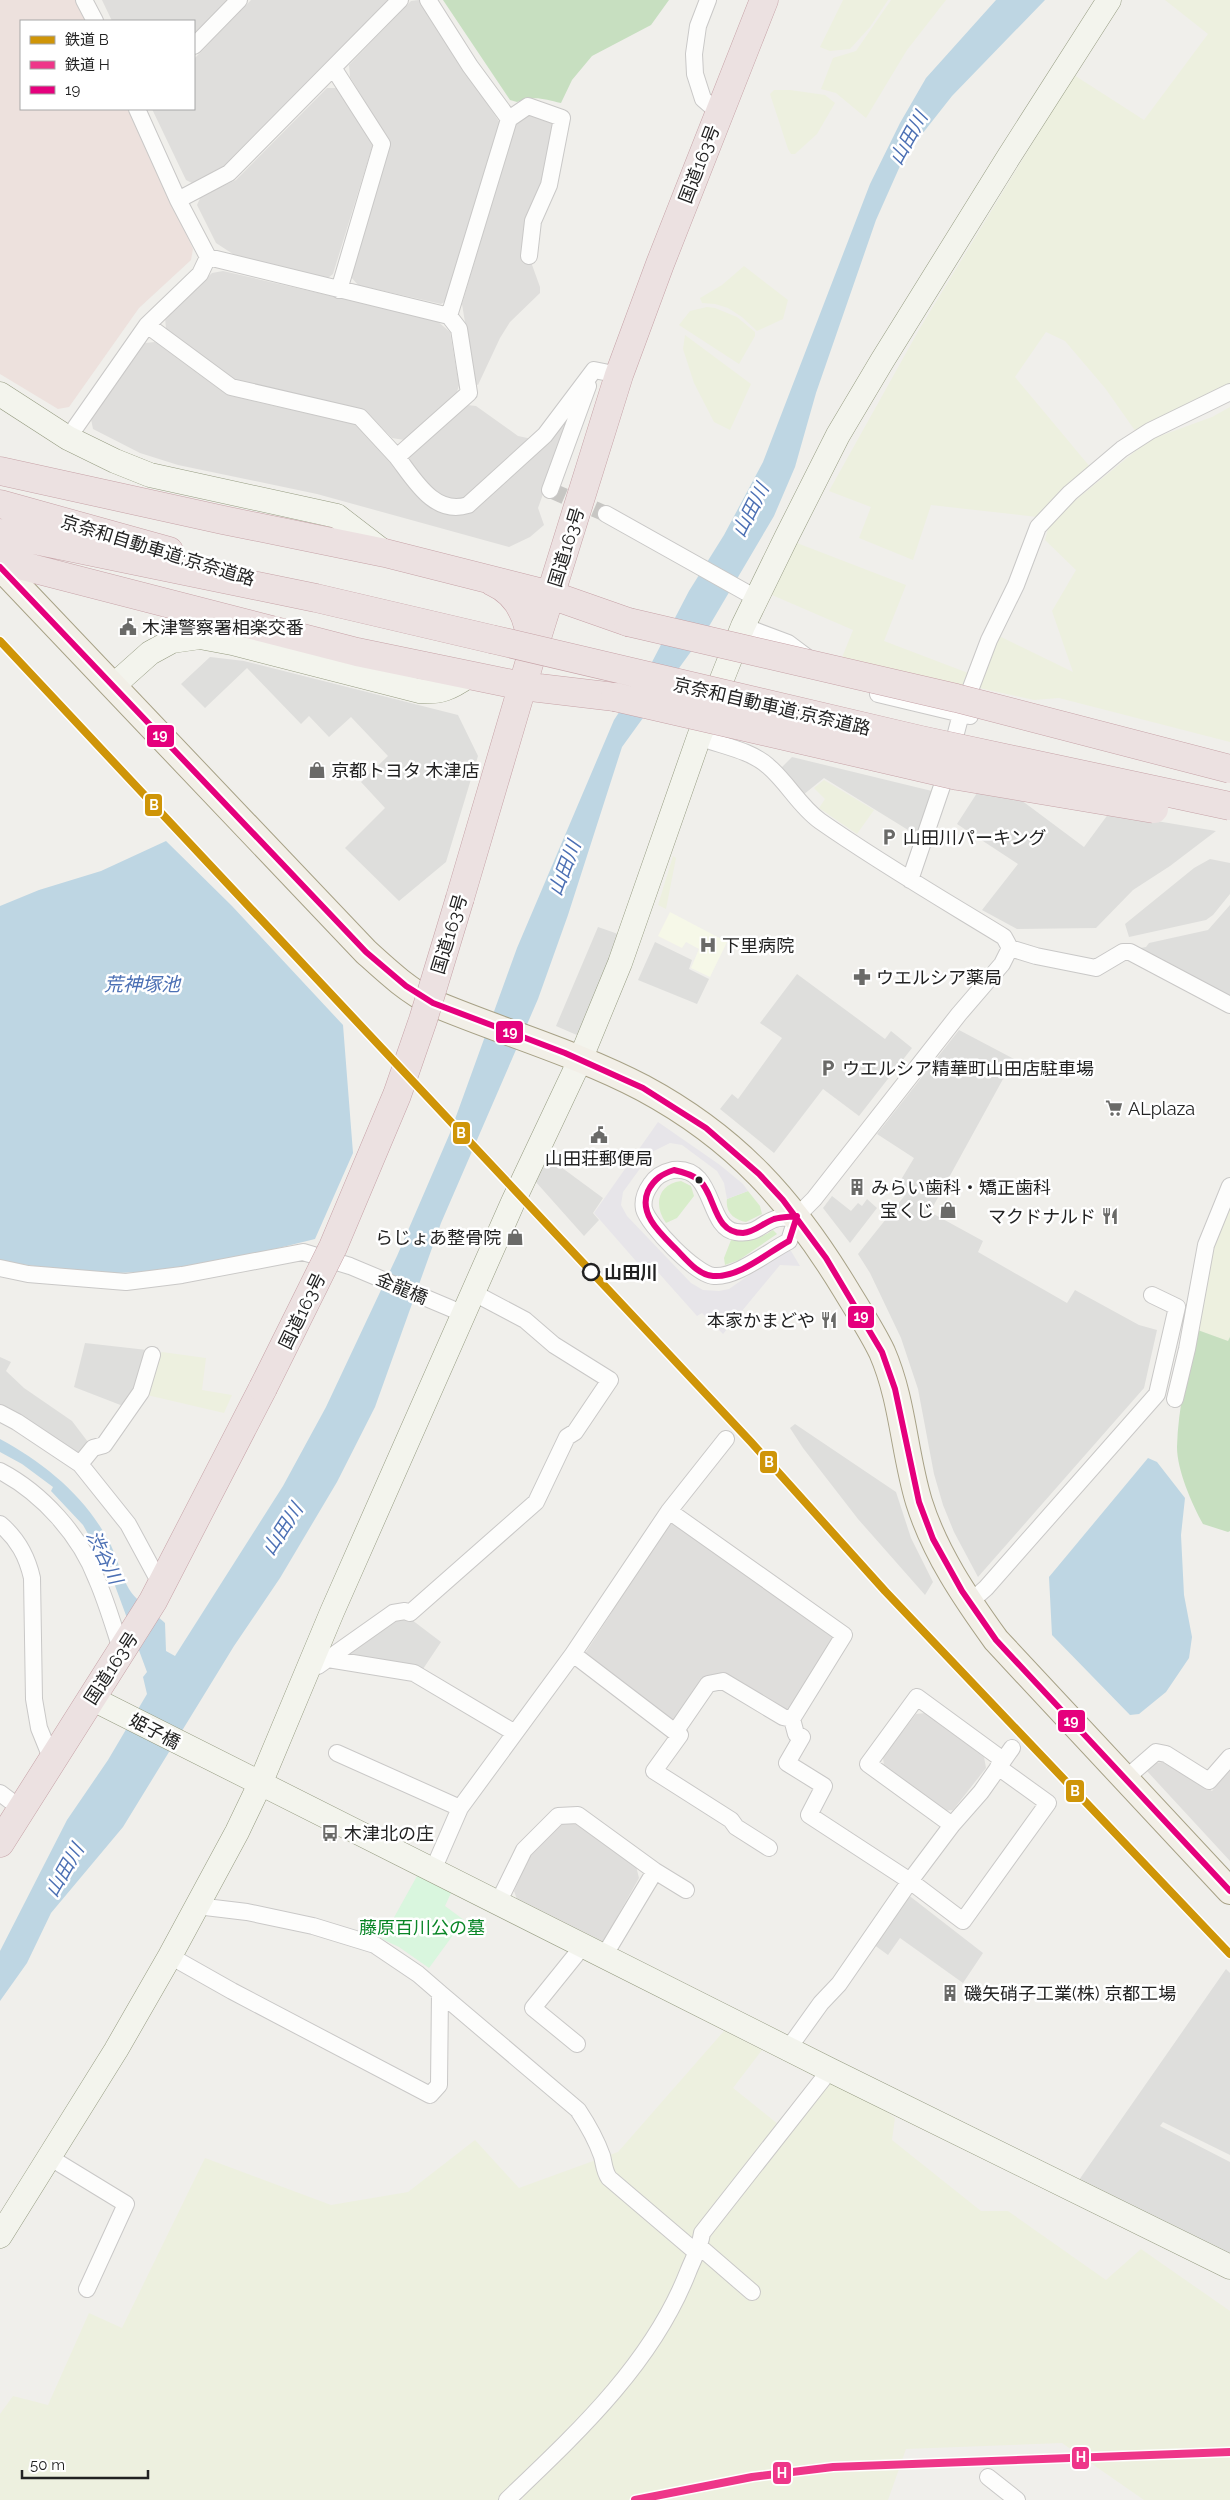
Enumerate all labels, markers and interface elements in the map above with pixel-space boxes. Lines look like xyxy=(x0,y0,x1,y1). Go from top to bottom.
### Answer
legend xyxy=(20,20,195,110)
text: 鉄道 B xyxy=(65,31,109,49)
text: 鉄道 H xyxy=(65,56,110,74)
text: 19 xyxy=(65,81,80,99)
water label: 山田川 xyxy=(885,106,932,168)
street label: 国道163号 xyxy=(674,122,724,206)
water label: 山田川 xyxy=(727,478,774,540)
street label: 国道163号 xyxy=(544,505,588,589)
street label: 京奈和自動車道;京奈道路 xyxy=(58,510,258,590)
public building icon: 木津警察署相楽交番 xyxy=(118,617,138,637)
place label: 木津警察署相楽交番 xyxy=(142,617,304,638)
street label: 京奈和自動車道;京奈道路 xyxy=(671,673,873,739)
line badge: 19 xyxy=(146,724,175,748)
text: 19 xyxy=(152,727,168,743)
shop icon: 京都トヨタ 木津店 xyxy=(307,760,327,780)
place label: 京都トヨタ 木津店 xyxy=(331,760,480,781)
line badge: B xyxy=(144,793,163,817)
text: B xyxy=(149,797,159,813)
parking icon: 山田川パーキング xyxy=(879,827,899,847)
place label: 山田川パーキング xyxy=(903,827,1046,848)
water label: 山田川 xyxy=(544,836,585,899)
street label: 国道163号 xyxy=(427,892,471,976)
hospital icon: 下里病院 xyxy=(698,935,718,955)
place label: 下里病院 xyxy=(722,935,794,956)
pharmacy icon: ウエルシア薬局 xyxy=(852,967,872,987)
place label: ウエルシア薬局 xyxy=(876,967,1002,988)
water label: 荒神塚池 xyxy=(104,973,182,995)
line badge: 19 xyxy=(495,1020,524,1044)
text: 19 xyxy=(502,1024,518,1040)
parking icon: ウエルシア精華町山田店駐車場 xyxy=(818,1058,838,1078)
place label: ウエルシア精華町山田店駐車場 xyxy=(842,1058,1094,1079)
supermarket icon: ALplaza xyxy=(1104,1098,1124,1118)
place label: ALplaza xyxy=(1128,1098,1195,1119)
line badge: B xyxy=(452,1121,471,1145)
text: B xyxy=(456,1125,466,1141)
public building icon: 山田荘郵便局 xyxy=(589,1125,609,1145)
place label: 山田荘郵便局 xyxy=(545,1148,653,1169)
unlabelled marker xyxy=(694,1175,704,1185)
building icon: みらい歯科・矯正歯科 xyxy=(847,1177,867,1197)
place label: みらい歯科・矯正歯科 xyxy=(871,1177,1051,1198)
place label: 宝くじ xyxy=(880,1200,934,1221)
shop icon: 宝くじ xyxy=(938,1200,958,1220)
place label: マクドナルド xyxy=(988,1206,1096,1227)
restaurant icon: マクドナルド xyxy=(1100,1206,1120,1226)
place label: らじょあ整骨院 xyxy=(375,1227,501,1248)
shop icon: らじょあ整骨院 xyxy=(505,1227,525,1247)
place label: 山田川 xyxy=(604,1262,658,1283)
marker: 山田川 xyxy=(582,1263,600,1281)
street label: 金龍橋 xyxy=(373,1268,431,1308)
street label: 国道163号 xyxy=(275,1269,329,1353)
line badge: 19 xyxy=(847,1305,875,1329)
text: 19 xyxy=(853,1308,869,1324)
place label: 本家かまどや xyxy=(707,1310,815,1331)
restaurant icon: 本家かまどや xyxy=(819,1310,839,1330)
line badge: B xyxy=(759,1450,778,1474)
text: B xyxy=(764,1454,774,1470)
water label: 山田川 xyxy=(257,1497,308,1559)
water label: 渋谷川 xyxy=(83,1527,128,1589)
street label: 国道163号 xyxy=(80,1628,142,1708)
street label: 姫子橋 xyxy=(126,1709,184,1753)
line badge: 19 xyxy=(1057,1709,1086,1733)
text: 19 xyxy=(1063,1713,1079,1729)
line badge: B xyxy=(1065,1779,1085,1803)
text: B xyxy=(1070,1783,1080,1799)
bus stop icon: 木津北の庄 xyxy=(320,1823,340,1843)
place label: 木津北の庄 xyxy=(344,1823,434,1844)
water label: 山田川 xyxy=(40,1838,89,1900)
park label: 藤原百川公の墓 xyxy=(359,1917,485,1938)
building icon: 磯矢硝子工業(株) 京都工場 xyxy=(940,1983,960,2003)
place label: 磯矢硝子工業(株) 京都工場 xyxy=(964,1983,1176,2004)
line badge: H xyxy=(1071,2446,1090,2470)
scale bar xyxy=(22,2448,149,2480)
text: H xyxy=(1076,2449,1086,2465)
text: 50 m xyxy=(30,2456,65,2474)
line badge: H xyxy=(772,2461,792,2485)
text: H xyxy=(777,2465,787,2481)

